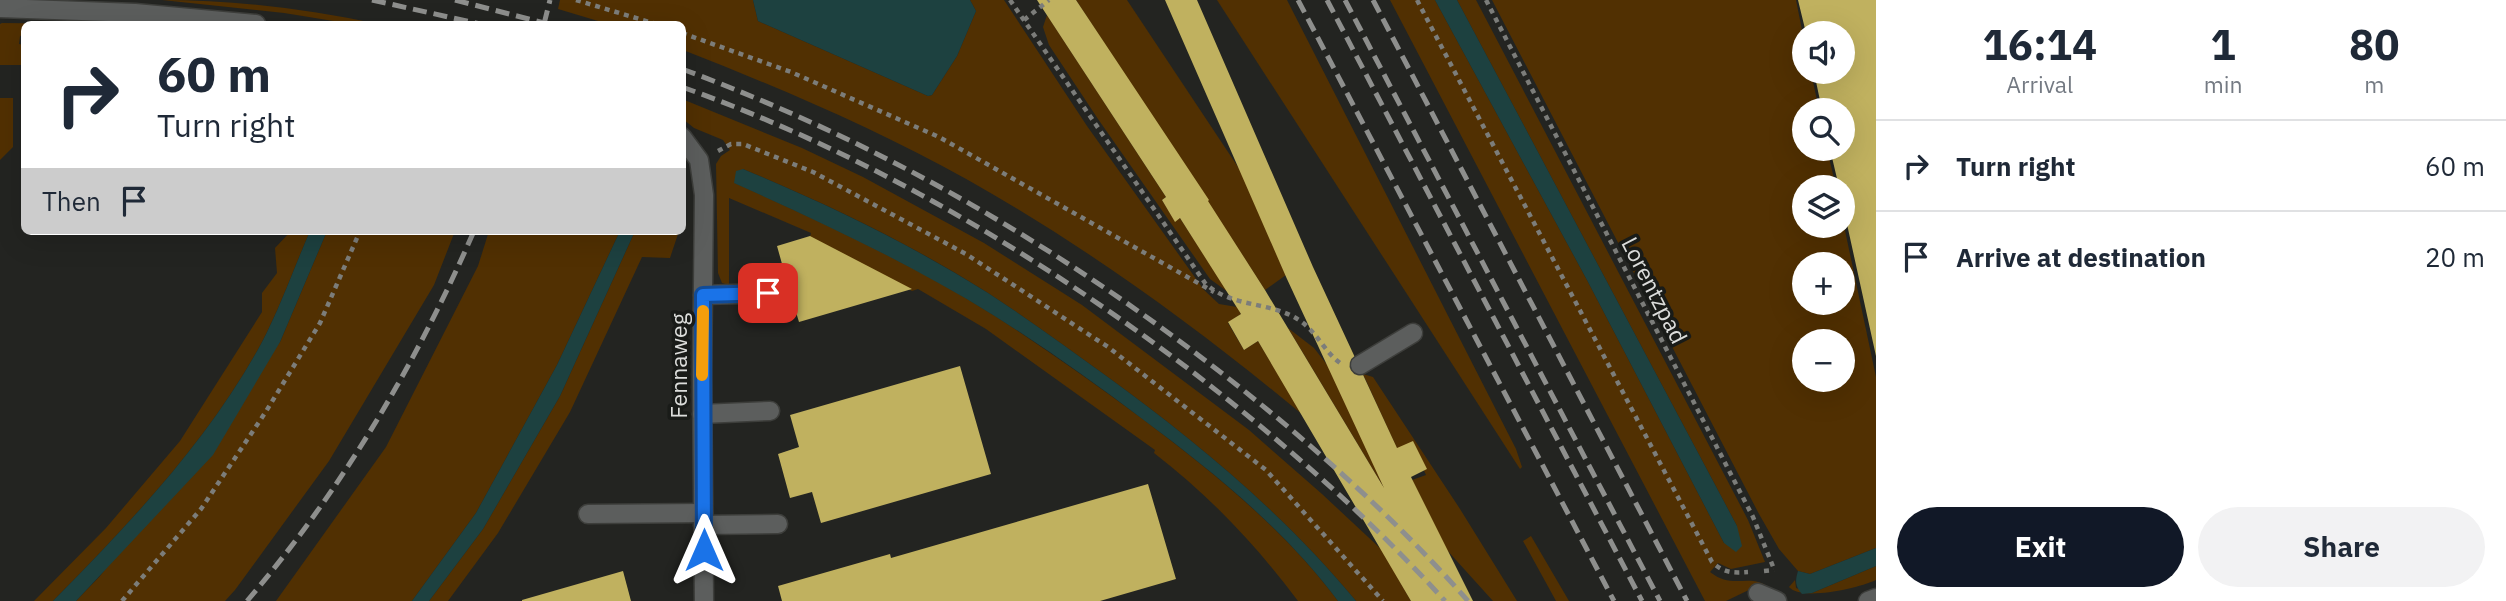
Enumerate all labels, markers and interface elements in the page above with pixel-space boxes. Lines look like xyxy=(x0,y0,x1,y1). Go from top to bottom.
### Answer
text: 16:14 xyxy=(1983,17,2097,72)
text: 1 xyxy=(2211,17,2236,72)
text: 80 xyxy=(2349,17,2399,72)
map controls xyxy=(1792,21,1855,392)
button: sound xyxy=(1792,21,1855,84)
text: 60 m xyxy=(157,42,271,105)
icon: right xyxy=(42,49,133,140)
text: Arrival xyxy=(2006,69,2073,99)
text: min xyxy=(2204,69,2243,99)
text: m xyxy=(2364,69,2384,99)
button: search xyxy=(1792,98,1855,161)
text: Turn right xyxy=(157,104,295,146)
icon: right xyxy=(1897,147,1935,185)
text: Turn right xyxy=(1956,149,2075,183)
text: 60 m xyxy=(2425,149,2485,183)
button: layers xyxy=(1792,175,1855,238)
icon: arrive xyxy=(115,182,153,220)
text: Then xyxy=(42,184,101,218)
street label: Lorentzpad xyxy=(1615,232,1695,348)
icon: arrive xyxy=(1897,238,1935,276)
text: Arrive at destination xyxy=(1956,240,2206,274)
text: 20 m xyxy=(2425,240,2485,274)
button: + xyxy=(1792,252,1855,315)
pin xyxy=(738,263,798,323)
icon: arrive xyxy=(749,274,787,312)
street label: Fennaweg xyxy=(663,313,693,419)
button: − xyxy=(1792,329,1855,392)
button: Exit xyxy=(1897,507,2184,587)
button: Share xyxy=(2198,507,2485,587)
position arrow xyxy=(667,513,741,587)

